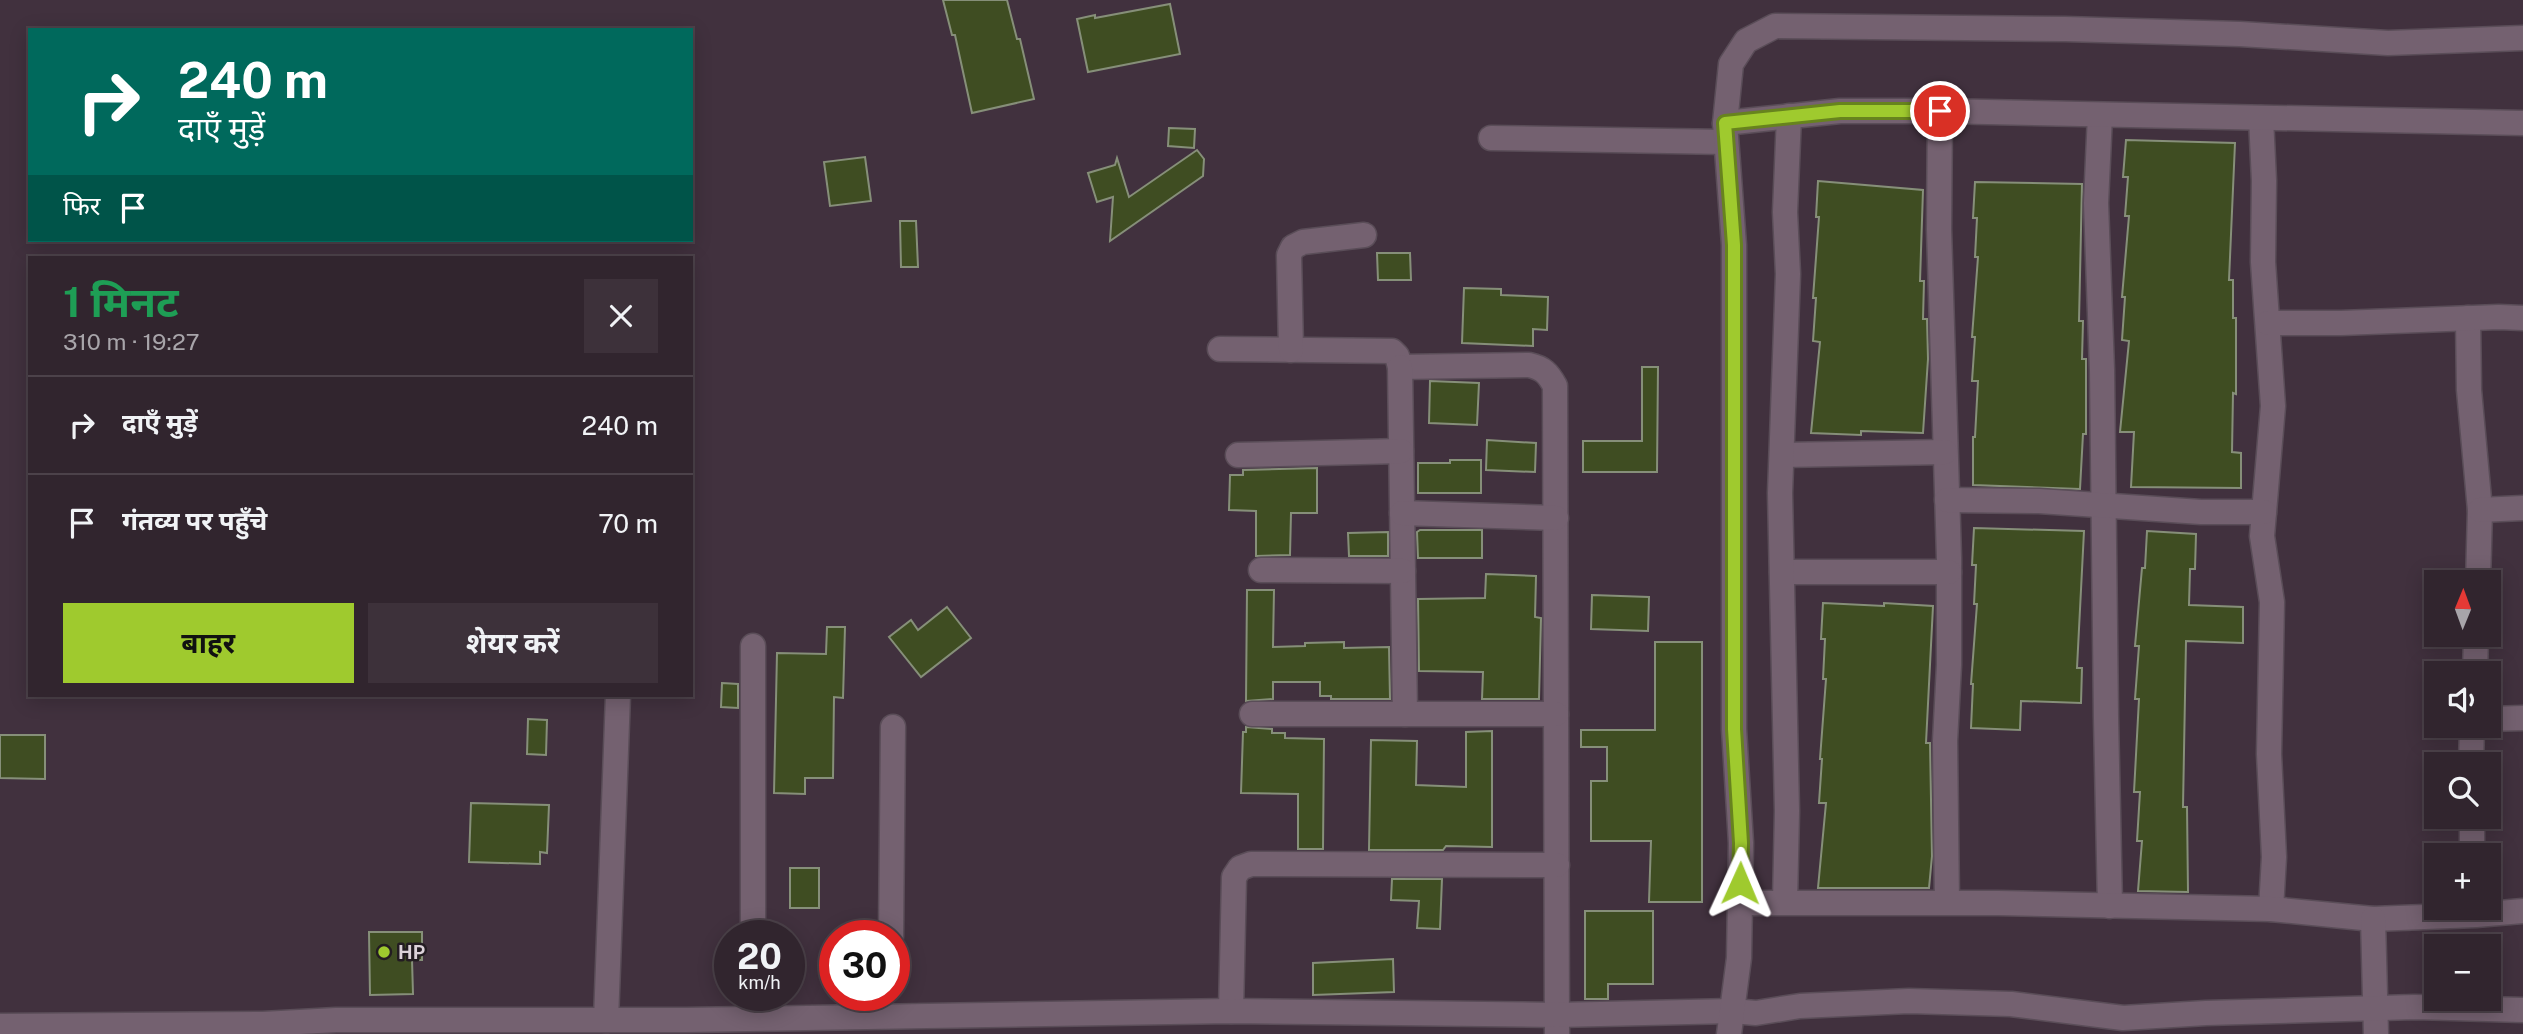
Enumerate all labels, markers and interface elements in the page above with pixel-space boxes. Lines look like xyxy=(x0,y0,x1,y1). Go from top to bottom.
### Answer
text: 240 m xyxy=(178,51,328,109)
icon: right xyxy=(63,56,154,147)
pin xyxy=(1910,81,1970,141)
icon: arrive xyxy=(1921,92,1959,130)
text: दाएँ मुड़ें xyxy=(178,110,265,147)
icon: arrive xyxy=(114,189,152,227)
text: फिर xyxy=(63,190,100,221)
text: 1 मिनट xyxy=(63,277,179,326)
button: close xyxy=(584,279,658,353)
text: 310 m · 19:27 xyxy=(63,328,200,355)
icon: right xyxy=(63,406,101,444)
text: दाएँ मुड़ें xyxy=(122,407,198,438)
text: 240 m xyxy=(581,410,658,441)
icon: arrive xyxy=(63,504,101,542)
text: गंतव्य पर पहुँचे xyxy=(122,505,267,536)
text: 70 m xyxy=(598,508,658,539)
north arrow xyxy=(2424,570,2501,648)
map controls xyxy=(2424,570,2501,1011)
button: बाहर xyxy=(63,603,354,683)
button: शेयर करें xyxy=(368,603,658,683)
button: sound xyxy=(2424,661,2501,738)
button: search xyxy=(2424,752,2501,829)
button: + xyxy=(2424,843,2501,920)
position arrow xyxy=(1703,846,1777,920)
speed limit sign: 30 xyxy=(819,920,910,1011)
button: − xyxy=(2424,934,2501,1011)
text: 20 xyxy=(737,936,782,977)
place label: HP xyxy=(398,941,425,963)
marker: HP xyxy=(376,944,392,960)
text: km/h xyxy=(738,972,781,993)

